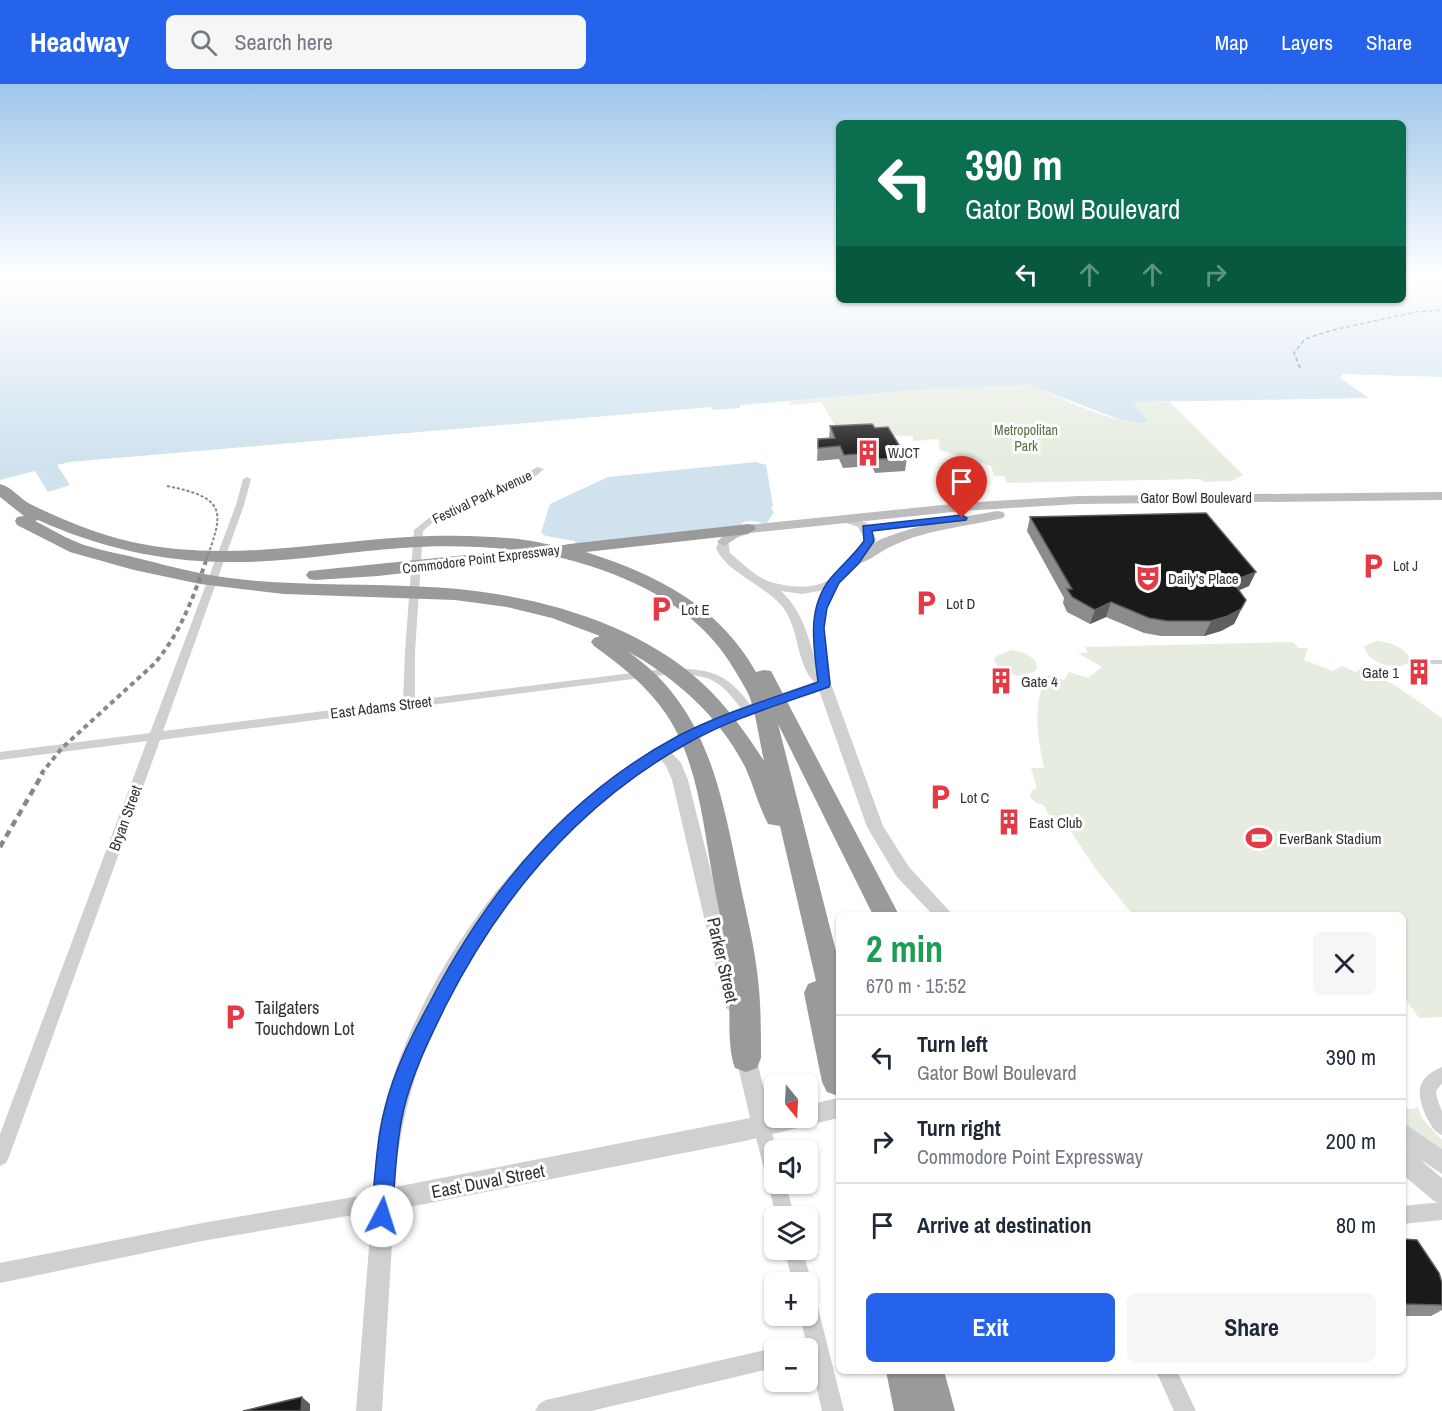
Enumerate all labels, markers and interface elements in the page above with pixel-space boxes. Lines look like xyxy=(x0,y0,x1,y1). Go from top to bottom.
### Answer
search box xyxy=(166,15,586,69)
text: Headway xyxy=(30,23,130,61)
icon: search xyxy=(187,26,220,59)
text: Search here xyxy=(235,27,333,57)
text: Map xyxy=(1215,28,1248,57)
text: Layers xyxy=(1281,28,1333,57)
text: Share xyxy=(1366,28,1412,57)
text: 390 m xyxy=(965,137,1063,193)
icon: left xyxy=(866,144,944,222)
text: Gator Bowl Boulevard xyxy=(965,191,1180,227)
icon: left xyxy=(1010,258,1043,291)
icon: ahead xyxy=(1073,258,1106,291)
icon: ahead xyxy=(1136,258,1169,291)
icon: right xyxy=(1199,258,1232,291)
park label: Metropolitan Park xyxy=(994,421,1058,455)
building icon: WJCT xyxy=(853,438,883,468)
place label: WJCT xyxy=(888,444,920,462)
pin xyxy=(936,456,987,518)
icon: arrive xyxy=(945,465,978,498)
street label: Festival Park Avenue xyxy=(429,466,535,528)
street label: Gator Bowl Boulevard xyxy=(1140,489,1252,507)
street label: Commodore Point Expressway xyxy=(401,540,561,578)
parking icon: Lot J xyxy=(1358,551,1388,581)
place label: Lot J xyxy=(1393,557,1418,575)
theatre icon: Daily's Place xyxy=(1133,563,1163,593)
place label: Daily's Place xyxy=(1168,568,1239,589)
parking icon: Lot D xyxy=(911,588,941,618)
place label: Lot D xyxy=(946,593,976,614)
parking icon: Lot E xyxy=(646,594,676,624)
place label: Lot E xyxy=(681,599,710,620)
building icon: Gate 1 xyxy=(1404,657,1434,687)
place label: Gate 1 xyxy=(1362,662,1399,683)
building icon: Gate 4 xyxy=(986,666,1016,696)
place label: Gate 4 xyxy=(1021,671,1058,692)
street label: East Adams Street xyxy=(329,690,433,724)
street label: Bryan Street xyxy=(103,782,147,854)
parking icon: Lot C xyxy=(925,782,955,812)
place label: Lot C xyxy=(960,787,990,808)
building icon: East Club xyxy=(994,807,1024,837)
place label: East Club xyxy=(1029,812,1082,833)
sports icon: EverBank Stadium xyxy=(1244,823,1274,853)
place label: EverBank Stadium xyxy=(1279,828,1382,849)
street label: Parker Street xyxy=(701,915,745,1005)
text: 2 min xyxy=(866,925,943,973)
button: close xyxy=(1313,932,1376,995)
text: 670 m · 15:52 xyxy=(866,972,966,999)
place label: Tailgaters Touchdown Lot xyxy=(255,995,354,1041)
parking icon: Tailgaters Touchdown Lot xyxy=(220,1002,250,1032)
text: Turn left xyxy=(917,1029,988,1059)
icon: left xyxy=(866,1041,899,1074)
text: 390 m xyxy=(1326,1042,1376,1072)
text: Gator Bowl Boulevard xyxy=(917,1059,1077,1086)
north arrow xyxy=(764,1074,818,1128)
map controls xyxy=(764,1074,818,1392)
text: Turn right xyxy=(917,1113,1001,1143)
icon: right xyxy=(866,1125,899,1158)
text: 200 m xyxy=(1326,1126,1376,1156)
button: sound xyxy=(764,1140,818,1194)
text: Commodore Point Expressway xyxy=(917,1143,1143,1170)
street label: East Duval Street xyxy=(429,1158,547,1204)
position arrow xyxy=(350,1184,414,1248)
button: layers xyxy=(764,1206,818,1260)
icon: arrive xyxy=(866,1209,899,1242)
text: Arrive at destination xyxy=(917,1210,1091,1240)
text: 80 m xyxy=(1336,1210,1376,1240)
button: + xyxy=(764,1272,818,1326)
button: Exit xyxy=(866,1293,1115,1362)
button: Share xyxy=(1127,1293,1376,1362)
button: − xyxy=(764,1338,818,1392)

